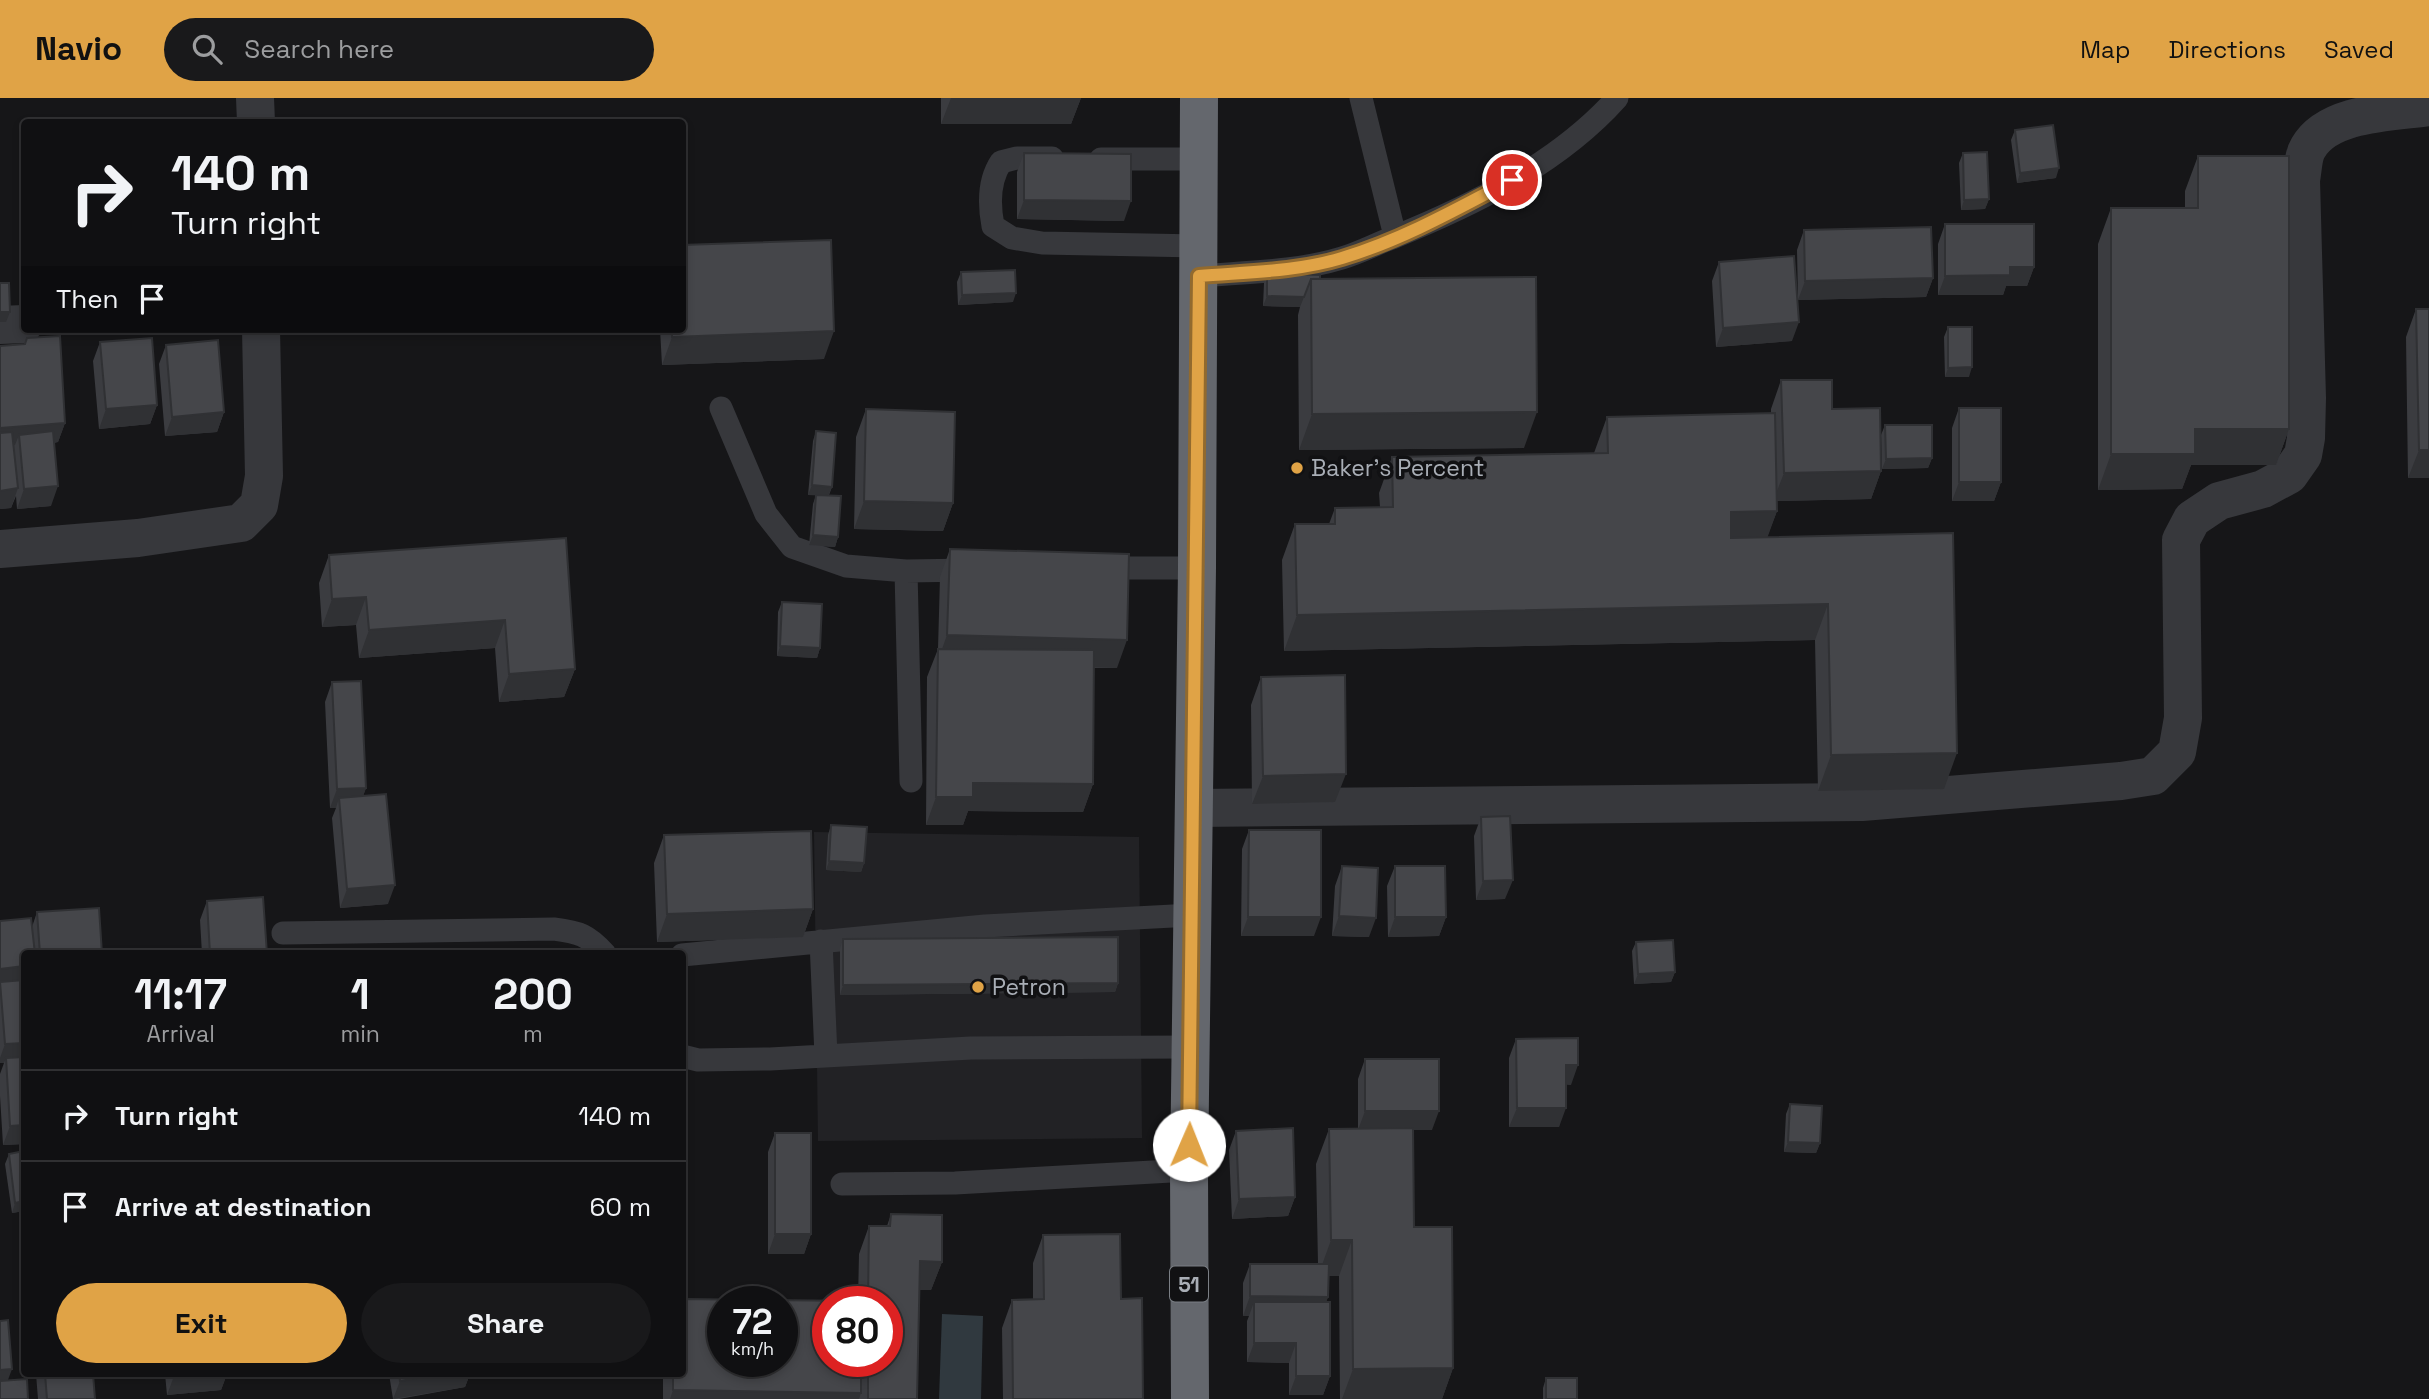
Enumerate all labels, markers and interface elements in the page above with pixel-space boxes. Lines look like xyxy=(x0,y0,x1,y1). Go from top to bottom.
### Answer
search box xyxy=(164,18,654,81)
text: Navio xyxy=(35,28,122,70)
icon: search xyxy=(188,30,226,68)
text: Search here xyxy=(244,32,394,66)
text: Map xyxy=(2080,34,2130,65)
text: Directions xyxy=(2168,34,2286,65)
text: Saved xyxy=(2324,34,2394,65)
text: 140 m xyxy=(171,142,310,204)
icon: right xyxy=(56,147,147,238)
pin xyxy=(1482,150,1542,210)
icon: arrive xyxy=(1493,161,1531,199)
text: Turn right xyxy=(171,203,321,243)
icon: arrive xyxy=(133,280,171,318)
text: Then xyxy=(56,282,119,316)
place label: Baker's Percent xyxy=(1311,453,1484,483)
marker: Baker's Percent xyxy=(1289,460,1305,476)
text: 11:17 xyxy=(134,968,227,1021)
text: 1 xyxy=(351,968,370,1021)
text: 200 xyxy=(493,968,573,1021)
place label: Petron xyxy=(992,972,1066,1002)
marker: Petron xyxy=(970,979,986,995)
text: Arrival xyxy=(147,1019,215,1049)
text: min xyxy=(340,1019,380,1049)
text: m xyxy=(523,1019,543,1049)
icon: right xyxy=(56,1097,94,1135)
text: Turn right xyxy=(115,1099,239,1133)
text: 140 m xyxy=(578,1099,651,1133)
position arrow xyxy=(1152,1108,1226,1182)
icon: arrive xyxy=(56,1188,94,1226)
text: Arrive at destination xyxy=(115,1190,372,1224)
text: 60 m xyxy=(589,1190,651,1224)
road number: 51 xyxy=(1170,1266,1208,1302)
button: Exit xyxy=(56,1283,347,1363)
button: Share xyxy=(361,1283,651,1363)
speed limit sign: 80 xyxy=(812,1286,903,1377)
text: 72 xyxy=(732,1300,773,1344)
text: km/h xyxy=(731,1337,774,1360)

